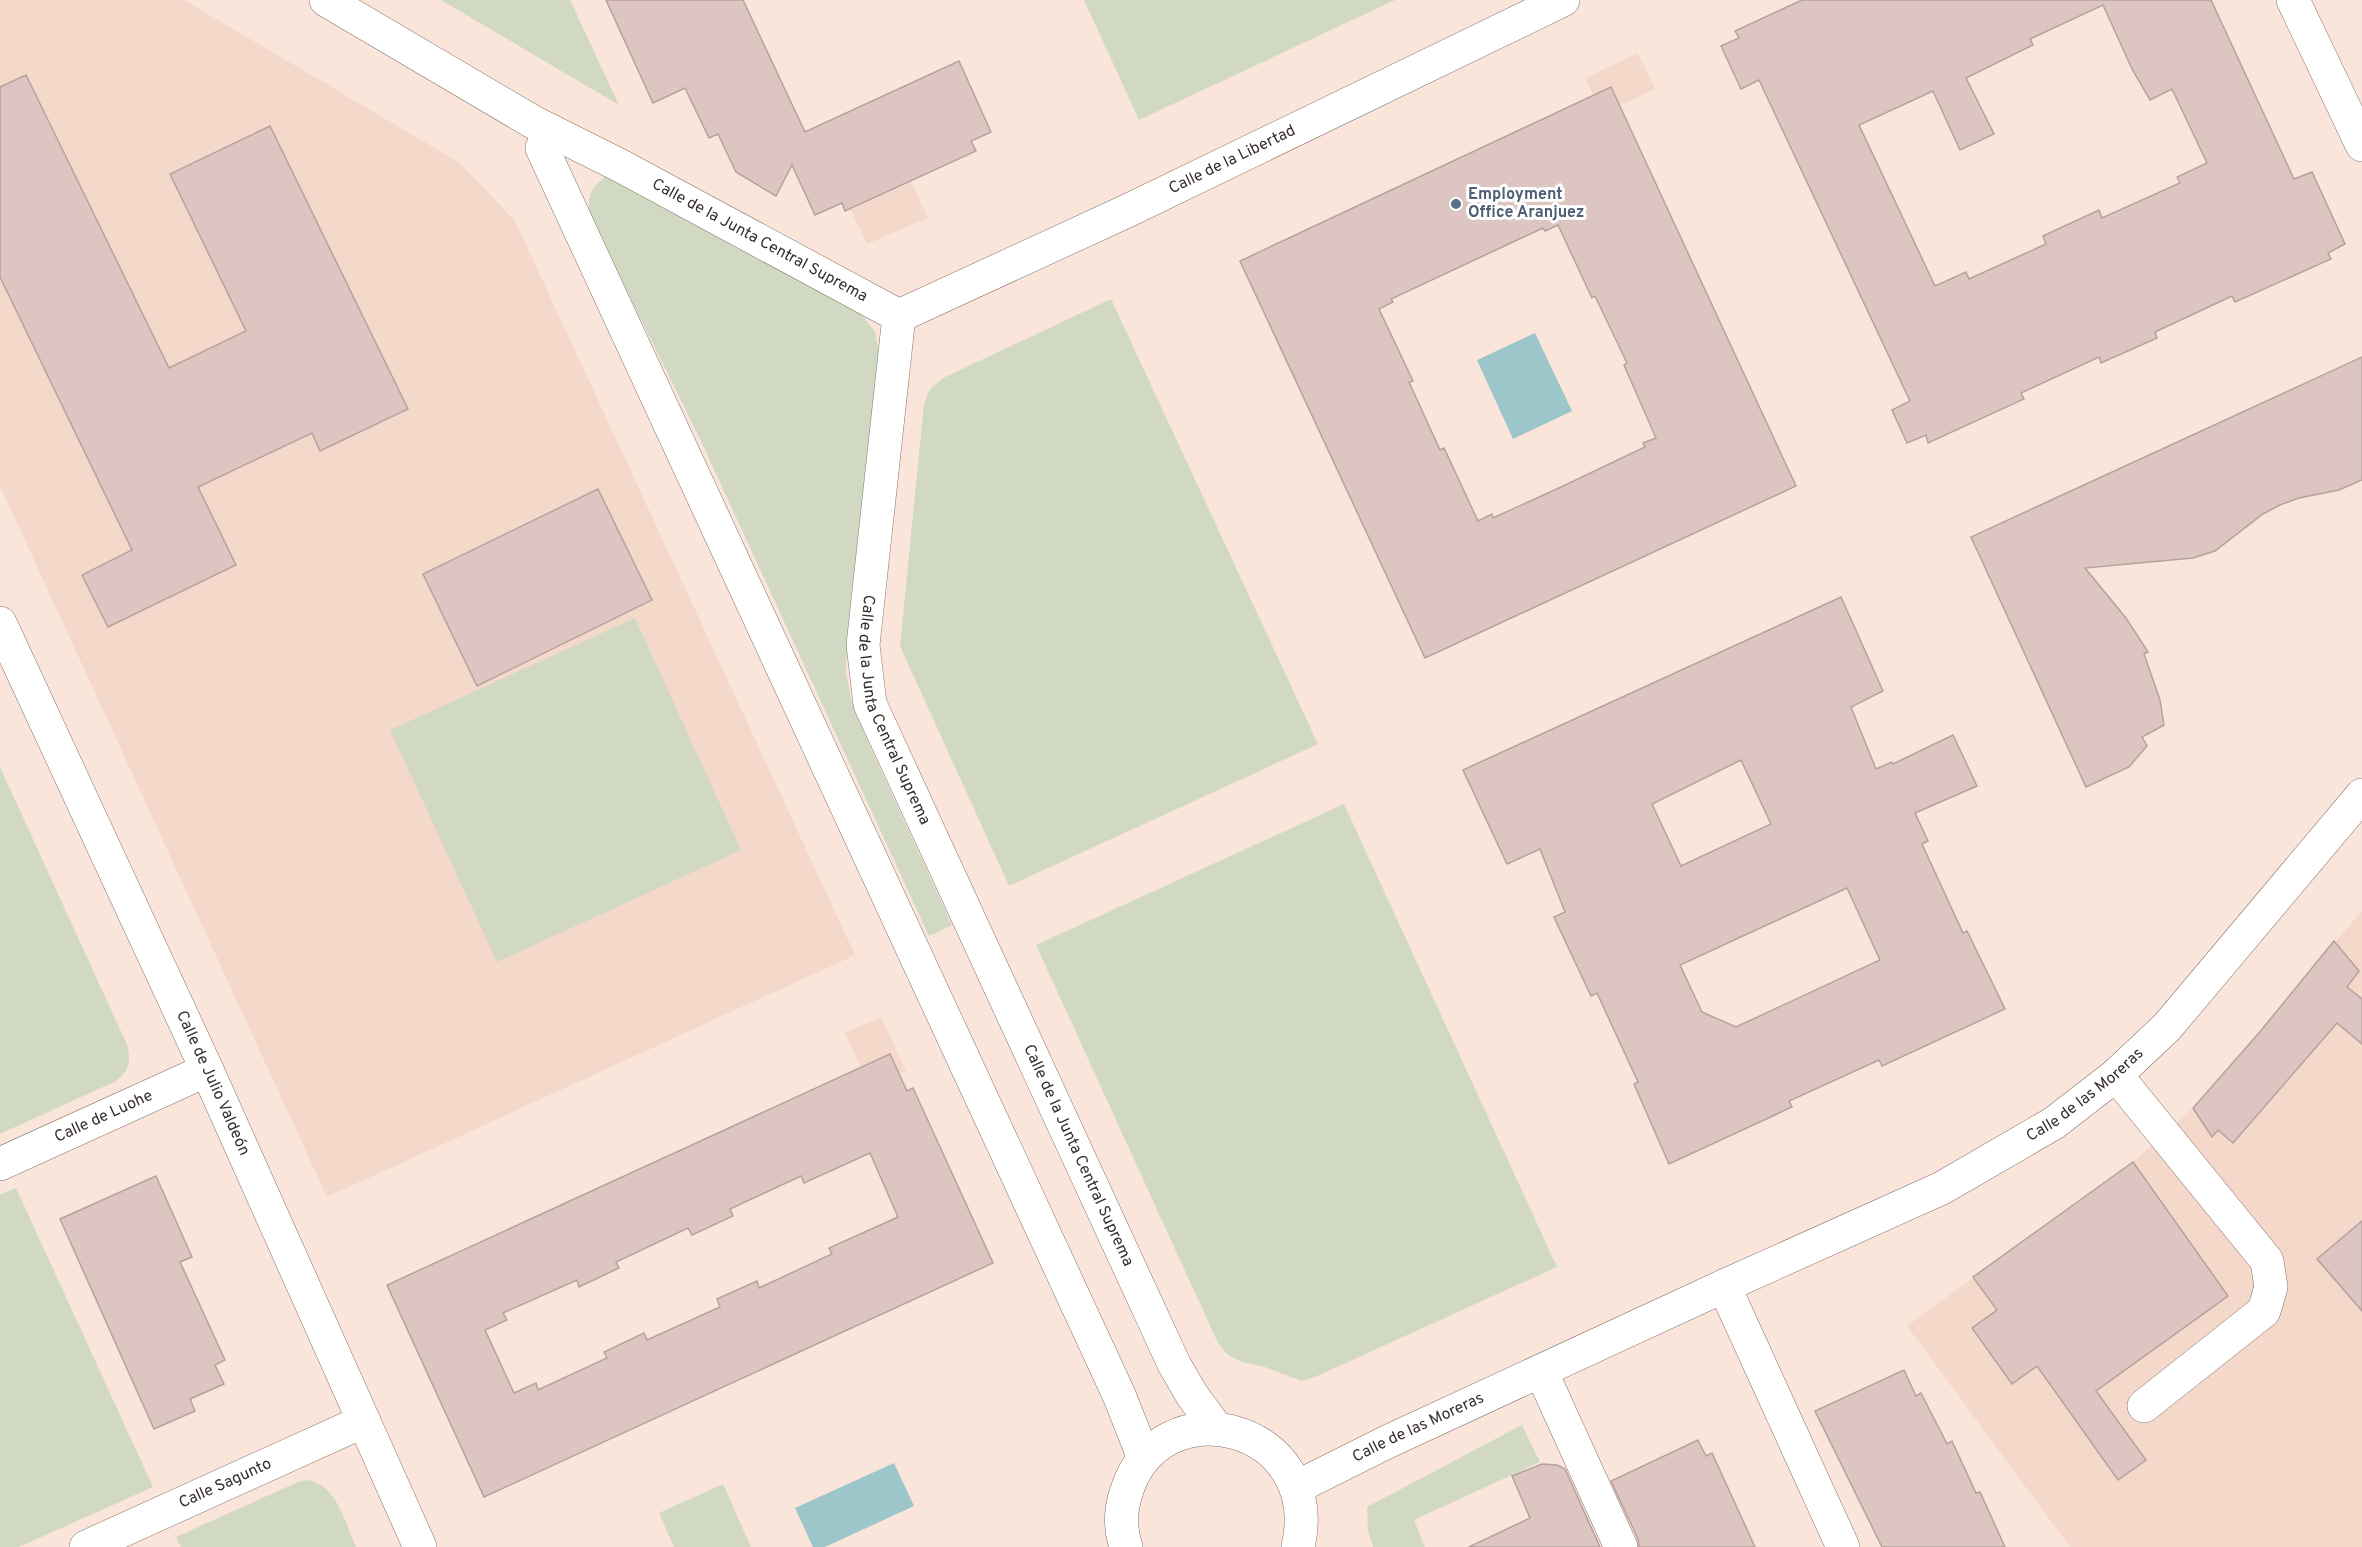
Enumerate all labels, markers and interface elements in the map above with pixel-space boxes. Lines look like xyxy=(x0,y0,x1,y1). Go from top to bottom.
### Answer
street label: Calle de la Libertad xyxy=(1166,121,1299,199)
street label: Calle de la Junta Central Suprema xyxy=(648,174,871,307)
place label: Employment Office Aranjuez xyxy=(1468,185,1585,223)
marker: Employment Office Aranjuez xyxy=(1449,197,1463,211)
street label: Calle de la Junta Central Suprema xyxy=(853,594,934,828)
street label: Calle de Julio Valdeón xyxy=(171,1008,254,1159)
street label: Calle de la Junta Central Suprema xyxy=(1018,1041,1138,1270)
street label: Calle de las Moreras xyxy=(2023,1044,2148,1147)
street label: Calle de Luohe xyxy=(52,1086,156,1148)
street label: Calle de las Moreras xyxy=(1349,1388,1487,1468)
street label: Calle Sagunto xyxy=(176,1454,275,1513)

